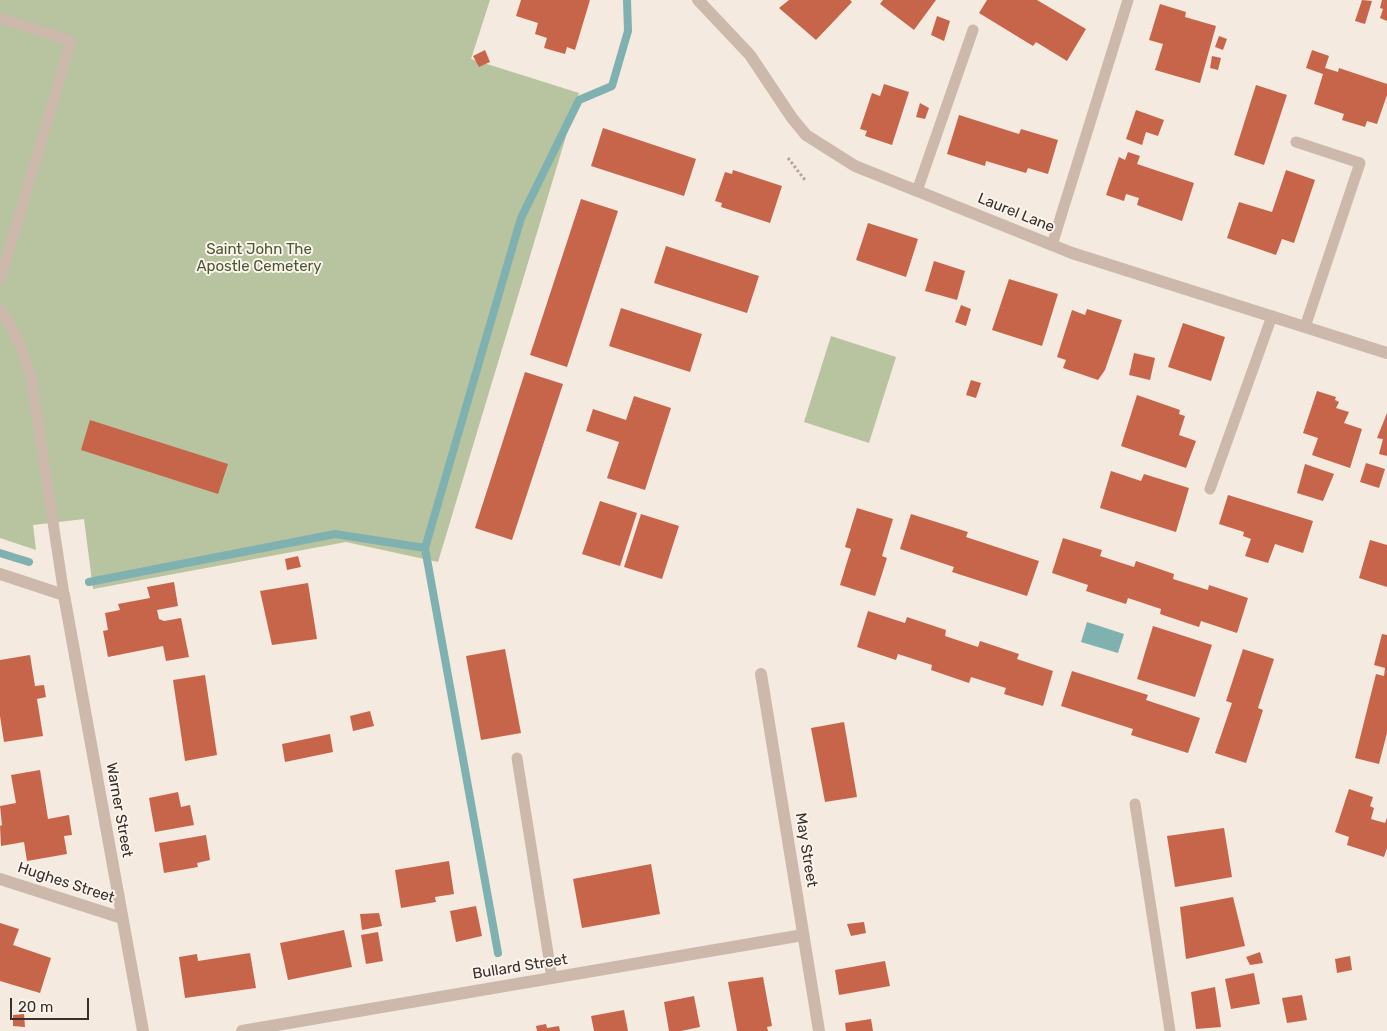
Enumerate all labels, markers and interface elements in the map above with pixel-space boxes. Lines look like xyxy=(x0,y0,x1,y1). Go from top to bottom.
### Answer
street label: Laurel Lane xyxy=(975,189,1057,237)
park label: Saint John The Apostle Cemetery xyxy=(196,241,322,276)
street label: Warner Street xyxy=(102,761,136,859)
street label: May Street xyxy=(791,811,821,889)
street label: Hughes Street xyxy=(15,859,117,907)
street label: Bullard Street xyxy=(471,951,569,983)
scale bar xyxy=(12,988,91,1020)
text: 20 m xyxy=(18,998,53,1016)

